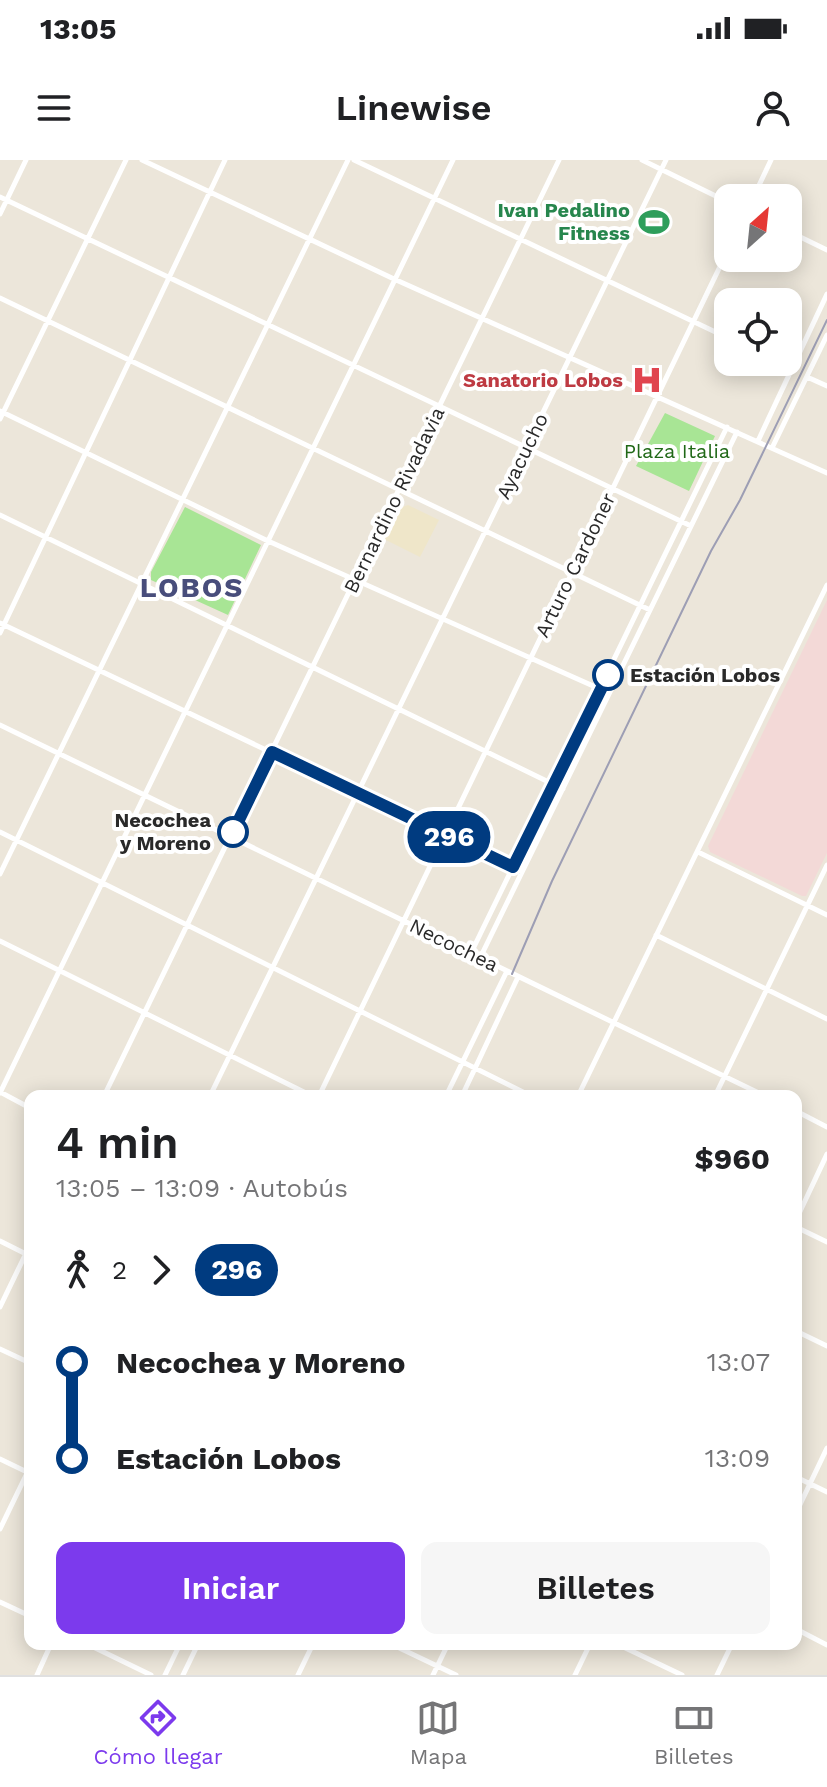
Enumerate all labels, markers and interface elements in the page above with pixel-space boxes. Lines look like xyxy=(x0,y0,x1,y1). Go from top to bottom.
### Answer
text: 13:05 xyxy=(40,11,116,46)
icon: menu xyxy=(32,86,76,130)
icon: person xyxy=(751,86,795,130)
text: Linewise xyxy=(335,87,492,129)
north arrow xyxy=(714,184,802,272)
map controls xyxy=(714,184,802,376)
place label: Ivan Pedalino Fitness xyxy=(497,198,630,245)
sports icon: Ivan Pedalino Fitness xyxy=(637,205,671,239)
button: locate xyxy=(714,288,802,376)
hospital icon: Sanatorio Lobos xyxy=(630,363,664,397)
place label: Sanatorio Lobos xyxy=(463,368,623,392)
street label: Bernardino Rivadavia xyxy=(339,403,449,597)
street label: Ayacucho xyxy=(491,409,553,503)
park label: Plaza Italia xyxy=(624,439,730,463)
street label: Arturo Cardoner xyxy=(530,489,620,641)
district label: LOBOS xyxy=(140,571,244,604)
marker: Estación Lobos xyxy=(593,660,623,690)
place label: Estación Lobos xyxy=(630,663,780,687)
place label: Necochea y Moreno xyxy=(114,808,211,855)
line badge: 296 xyxy=(403,811,495,863)
marker: Necochea y Moreno xyxy=(218,817,248,847)
text: 296 xyxy=(423,820,475,853)
street label: Necochea xyxy=(406,913,502,977)
text: 4 min xyxy=(56,1117,179,1169)
text: $960 xyxy=(694,1141,770,1176)
text: 13:05 – 13:09 · Autobús xyxy=(56,1173,348,1203)
icon: walk xyxy=(56,1248,100,1292)
icon: forward xyxy=(139,1248,183,1292)
text: 296 xyxy=(211,1253,262,1286)
text: 2 xyxy=(112,1255,127,1285)
text: Necochea y Moreno xyxy=(116,1345,405,1380)
text: 13:07 xyxy=(707,1347,770,1377)
text: Estación Lobos xyxy=(116,1441,341,1476)
text: 13:09 xyxy=(705,1443,770,1473)
button: Iniciar xyxy=(56,1542,405,1634)
button: Billetes xyxy=(421,1542,770,1634)
tab: Cómo llegar xyxy=(93,1696,223,1769)
tab: Mapa xyxy=(410,1696,467,1769)
tab: Billetes xyxy=(654,1696,734,1769)

